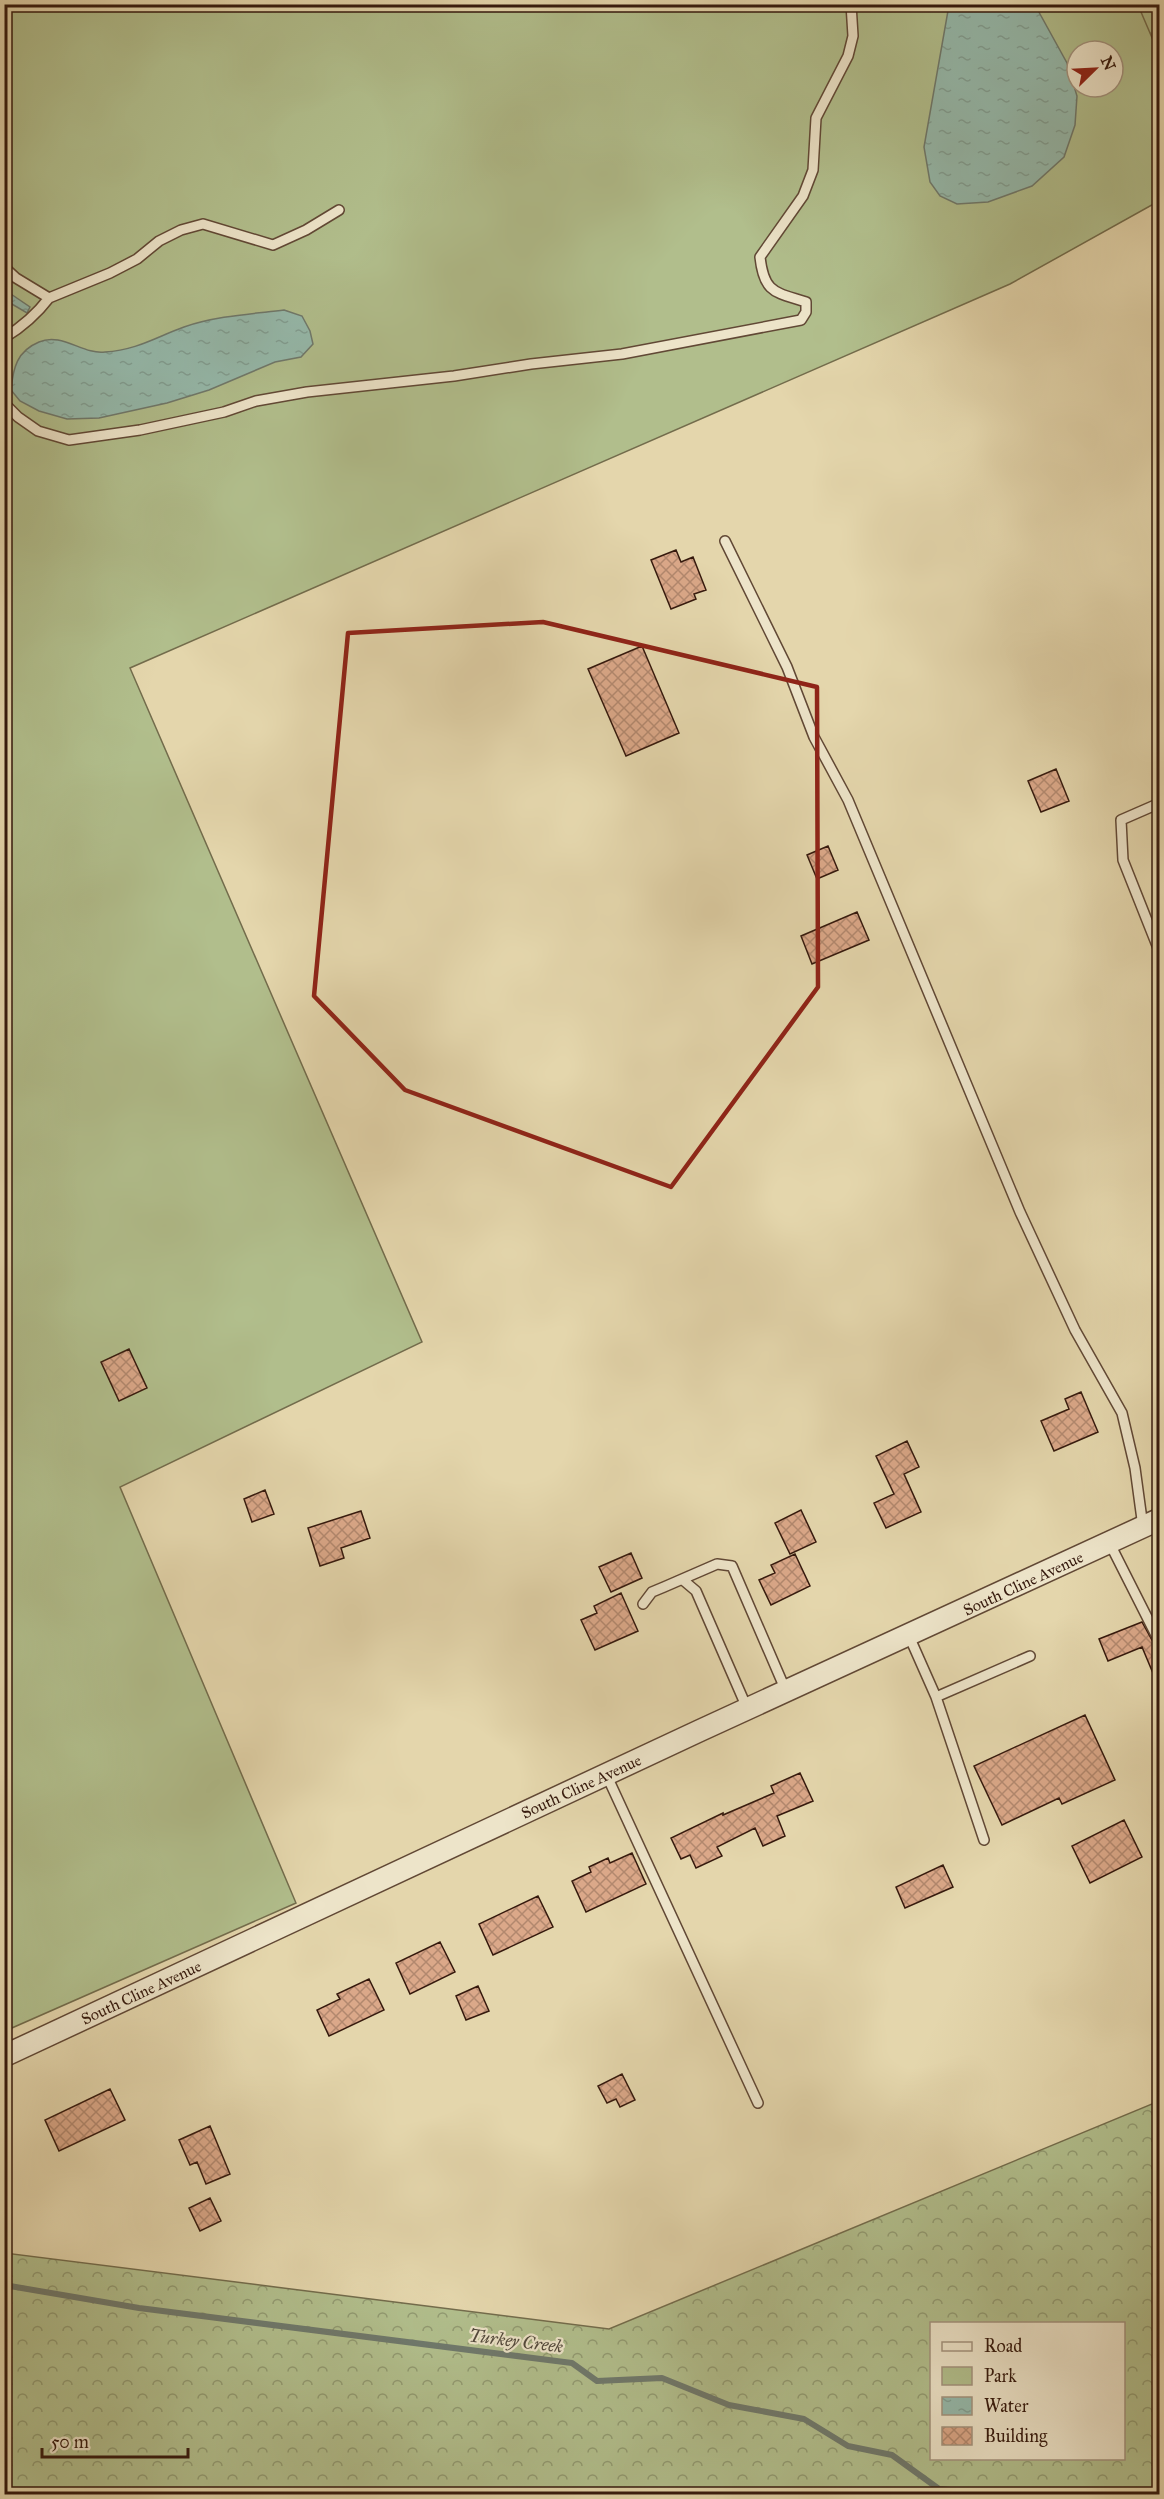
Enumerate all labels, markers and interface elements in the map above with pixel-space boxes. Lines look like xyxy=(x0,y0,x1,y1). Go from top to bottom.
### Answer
north arrow xyxy=(1065,39,1125,99)
text: N xyxy=(1097,53,1120,74)
street label: South Cline Avenue xyxy=(960,1547,1087,1620)
street label: South Cline Avenue xyxy=(518,1750,645,1823)
street label: South Cline Avenue xyxy=(78,1956,205,2029)
legend xyxy=(930,2322,1125,2460)
water label: Turkey Creek xyxy=(468,2324,564,2358)
text: Road xyxy=(984,2335,1022,2357)
text: Park xyxy=(984,2365,1017,2387)
text: Water xyxy=(984,2395,1029,2417)
scale bar xyxy=(42,2421,188,2459)
text: Building xyxy=(984,2425,1048,2448)
text: 50 m xyxy=(51,2431,89,2453)

